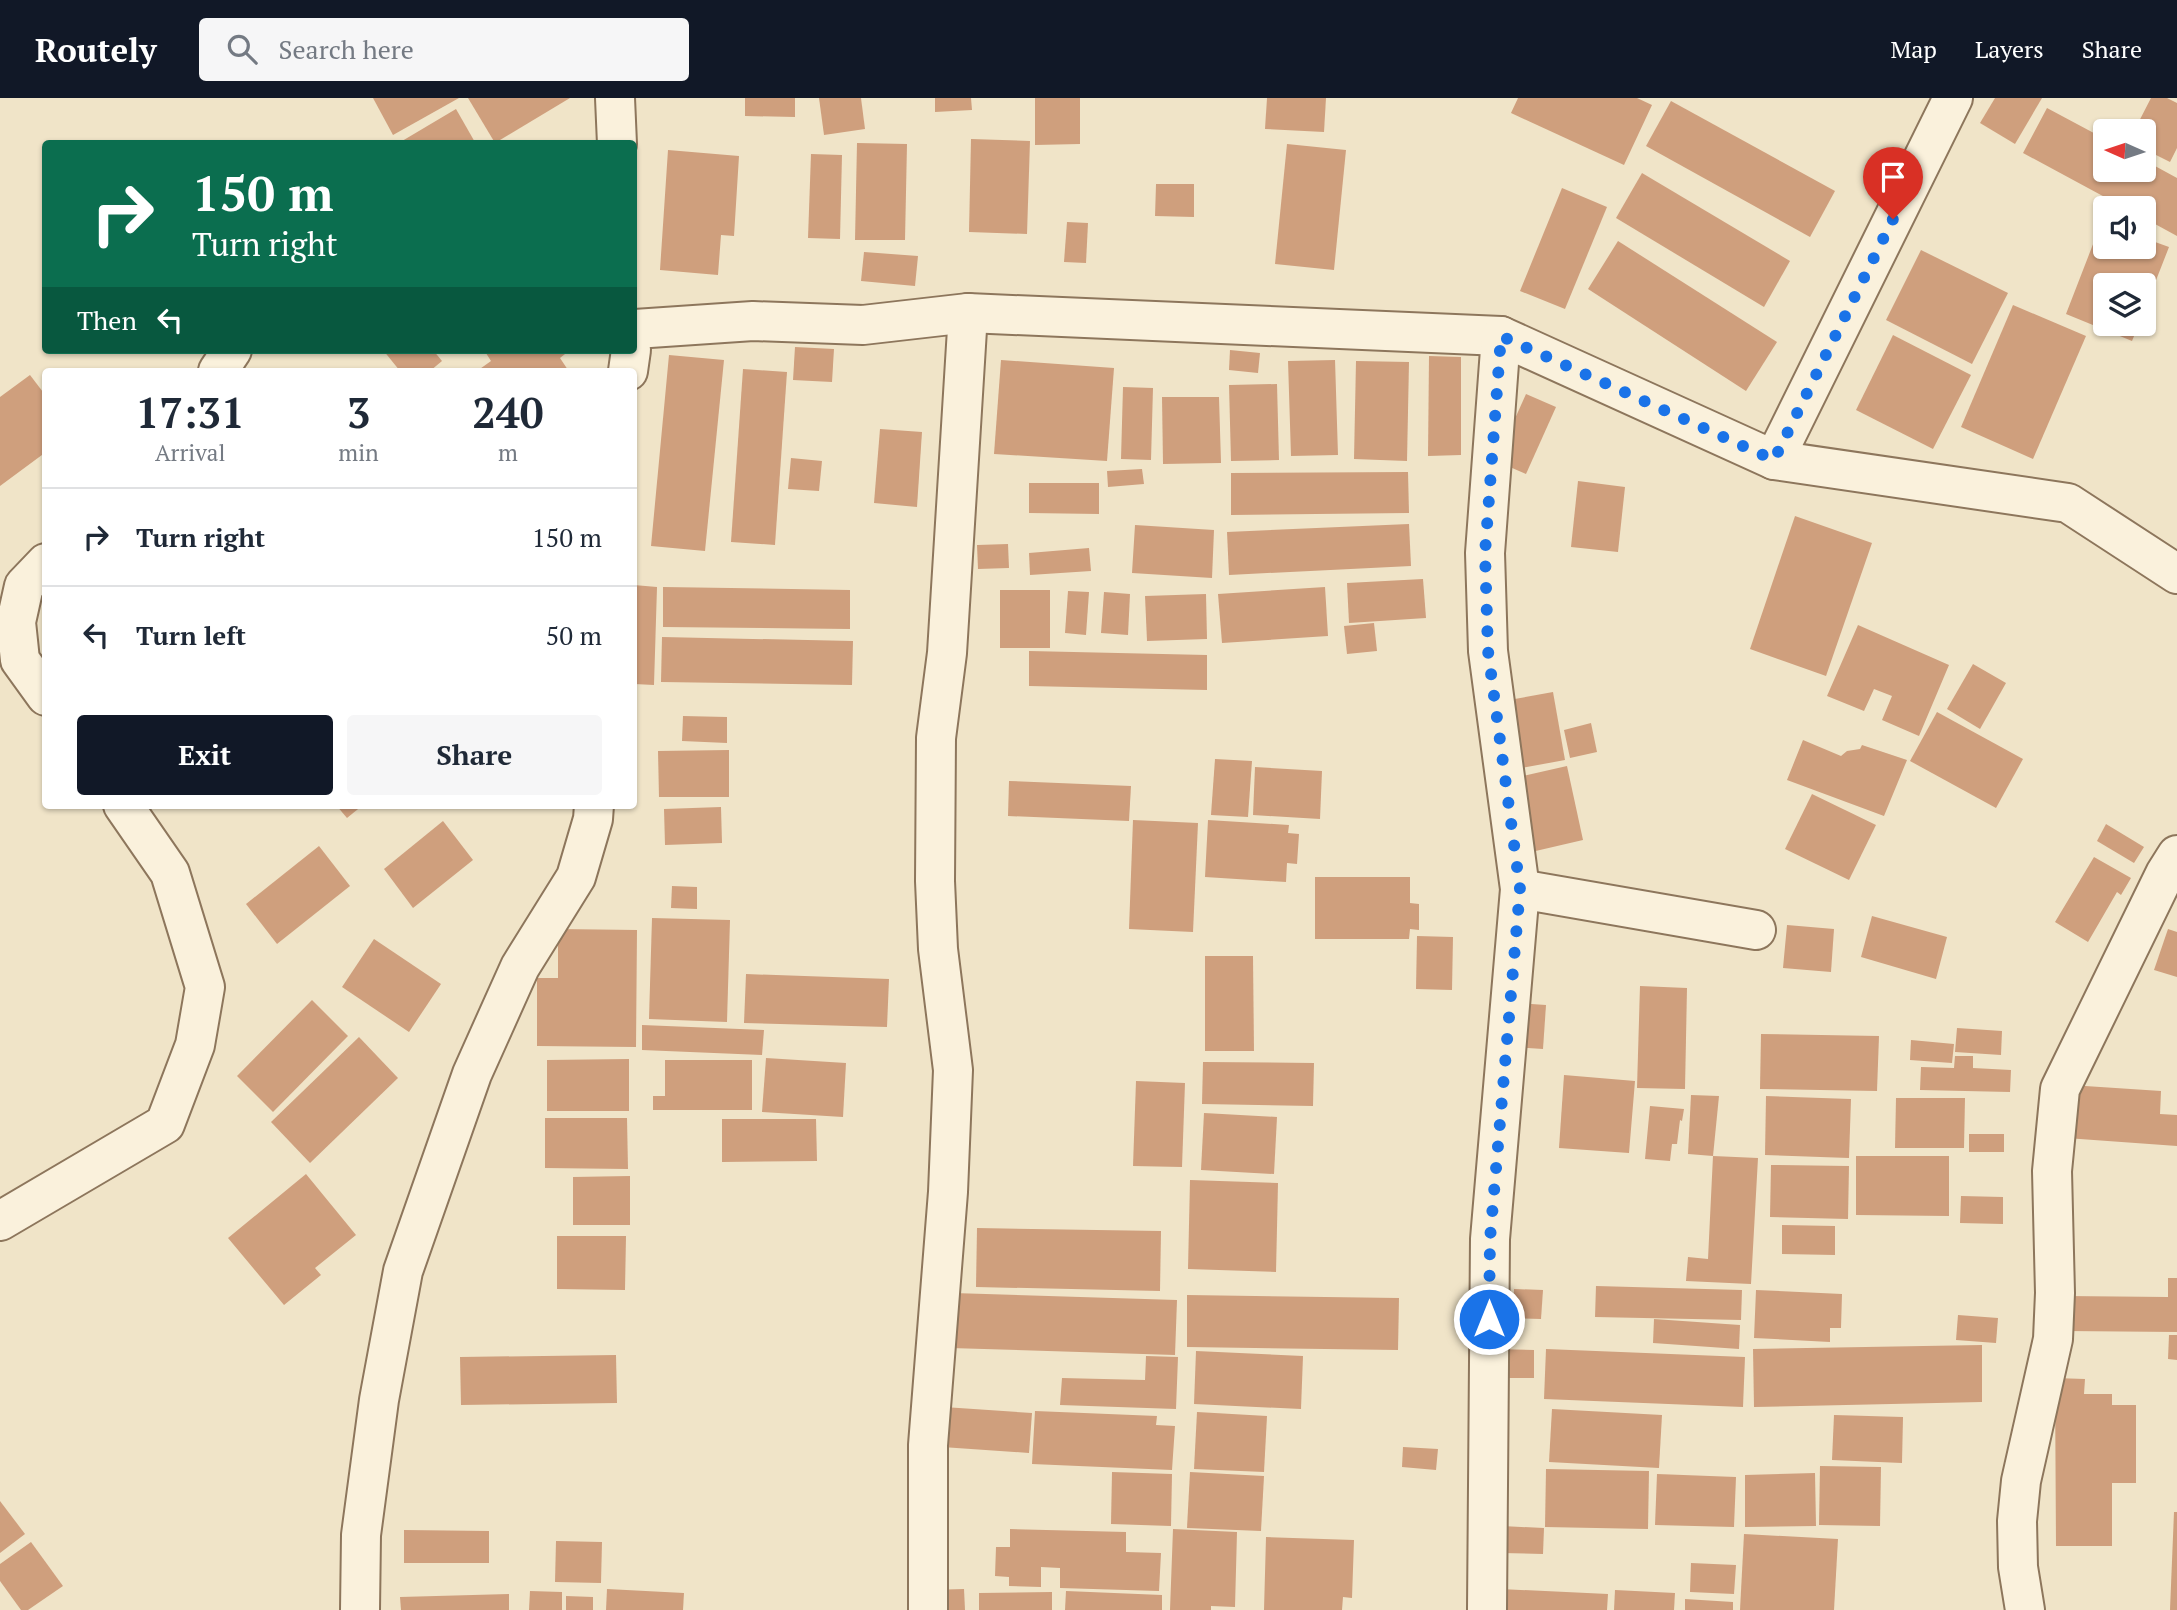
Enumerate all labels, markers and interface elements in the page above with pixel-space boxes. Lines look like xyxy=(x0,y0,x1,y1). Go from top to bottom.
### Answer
search box xyxy=(199,18,689,81)
text: Routely xyxy=(35,28,157,71)
icon: search xyxy=(223,30,261,68)
text: Search here xyxy=(279,32,414,66)
text: Map xyxy=(1890,33,1937,65)
text: Layers xyxy=(1975,33,2044,65)
text: Share xyxy=(2082,33,2142,65)
north arrow xyxy=(2093,119,2156,182)
map controls xyxy=(2093,119,2156,336)
pin xyxy=(1863,147,1923,219)
icon: arrive xyxy=(1874,158,1912,196)
text: 150 m xyxy=(192,160,334,225)
icon: right xyxy=(77,168,168,259)
button: sound xyxy=(2093,196,2156,259)
text: Turn right xyxy=(192,223,338,265)
button: layers xyxy=(2093,273,2156,336)
icon: left xyxy=(151,301,189,339)
text: Then xyxy=(77,303,137,337)
text: 17:31 xyxy=(136,384,245,440)
text: 3 xyxy=(347,384,370,440)
text: 240 xyxy=(472,384,543,440)
text: Arrival xyxy=(155,437,225,468)
text: min xyxy=(338,437,379,468)
text: m xyxy=(498,437,518,468)
icon: right xyxy=(77,518,115,556)
text: Turn right xyxy=(136,520,265,554)
text: 150 m xyxy=(532,520,602,554)
icon: left xyxy=(77,616,115,654)
text: Turn left xyxy=(136,618,246,652)
text: 50 m xyxy=(546,618,602,652)
button: Exit xyxy=(77,715,333,795)
button: Share xyxy=(347,715,602,795)
position arrow xyxy=(1452,1282,1526,1356)

